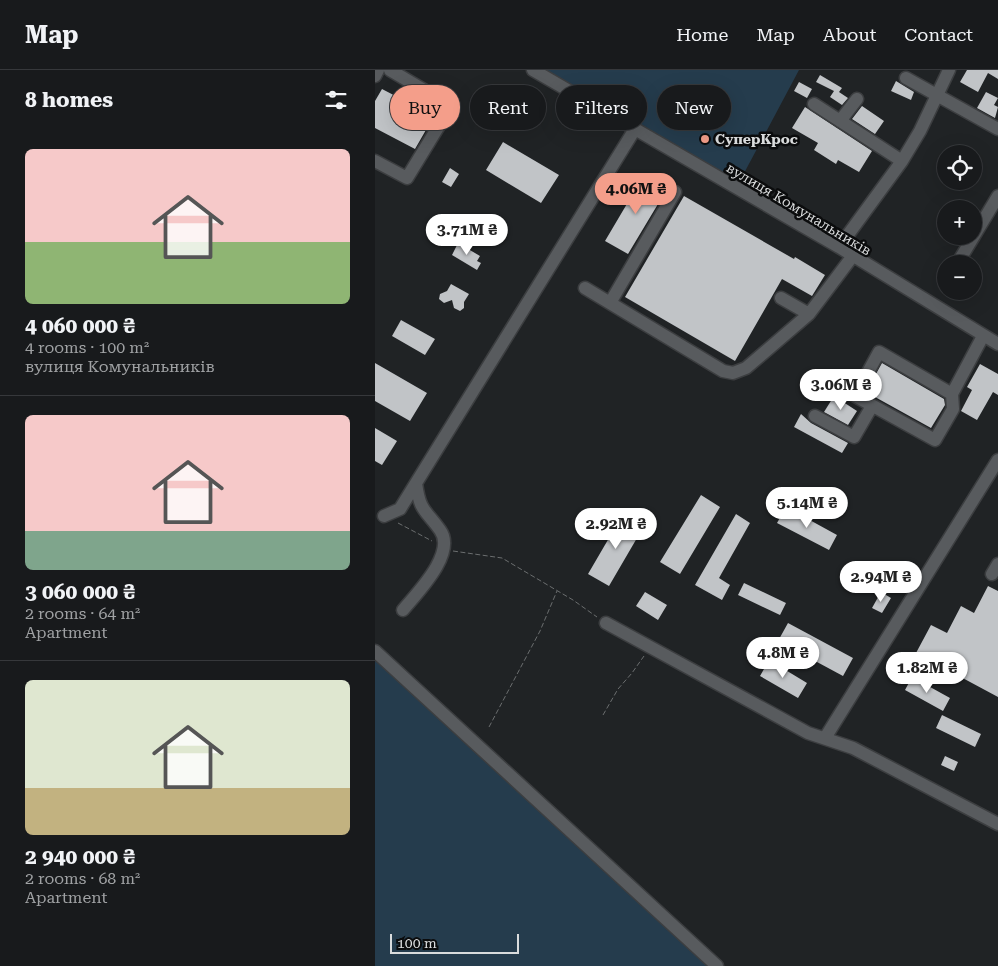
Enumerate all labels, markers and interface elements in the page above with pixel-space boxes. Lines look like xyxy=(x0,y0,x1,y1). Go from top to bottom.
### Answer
text: Map xyxy=(25,21,79,49)
text: Home xyxy=(676,24,728,45)
text: Map xyxy=(756,24,795,45)
text: About xyxy=(823,24,876,45)
text: Contact xyxy=(904,24,973,45)
chip: Buy xyxy=(390,85,460,130)
chip: Rent xyxy=(470,85,546,130)
chip: Filters xyxy=(556,85,647,130)
chip: New xyxy=(657,85,731,130)
icon: filters xyxy=(322,86,350,114)
text: 8 homes xyxy=(25,88,113,112)
place label: СуперКрос xyxy=(715,131,798,147)
marker: СуперКрос xyxy=(699,133,711,145)
map controls xyxy=(937,145,982,300)
button: locate xyxy=(937,145,982,190)
street label: вулиця Комунальників xyxy=(724,159,874,259)
pin: 4.06M ₴ xyxy=(590,172,682,215)
text: 4.06M ₴ xyxy=(606,179,666,198)
icon: home xyxy=(143,182,233,272)
button: + xyxy=(937,200,982,245)
pin: 3.71M ₴ xyxy=(421,214,513,256)
text: 3.71M ₴ xyxy=(437,220,497,239)
button: − xyxy=(937,255,982,300)
text: 4 060 000 ₴ xyxy=(25,314,135,338)
text: 4 rooms · 100 m² xyxy=(25,338,149,357)
text: вулиця Комунальників xyxy=(25,357,215,376)
pin: 3.06M ₴ xyxy=(795,368,887,411)
text: 3.06M ₴ xyxy=(811,375,871,394)
icon: home xyxy=(143,447,233,537)
pin: 5.14M ₴ xyxy=(761,486,853,529)
text: 5.14M ₴ xyxy=(777,493,837,512)
pin: 2.92M ₴ xyxy=(570,508,662,550)
text: 2.92M ₴ xyxy=(586,514,646,533)
pin: 2.94M ₴ xyxy=(835,560,927,603)
text: 2.94M ₴ xyxy=(851,567,911,586)
text: 3 060 000 ₴ xyxy=(25,580,135,604)
text: 2 rooms · 64 m² xyxy=(25,604,140,623)
text: Apartment xyxy=(25,623,108,642)
pin: 4.8M ₴ xyxy=(742,636,824,679)
text: 4.8M ₴ xyxy=(757,643,809,662)
pin: 1.82M ₴ xyxy=(881,652,973,694)
text: 1.82M ₴ xyxy=(897,658,957,677)
icon: home xyxy=(143,712,233,802)
text: 2 940 000 ₴ xyxy=(25,845,135,869)
text: 2 rooms · 68 m² xyxy=(25,869,140,888)
text: Apartment xyxy=(25,888,108,907)
scale bar xyxy=(390,931,519,954)
text: 100 m xyxy=(397,935,437,951)

